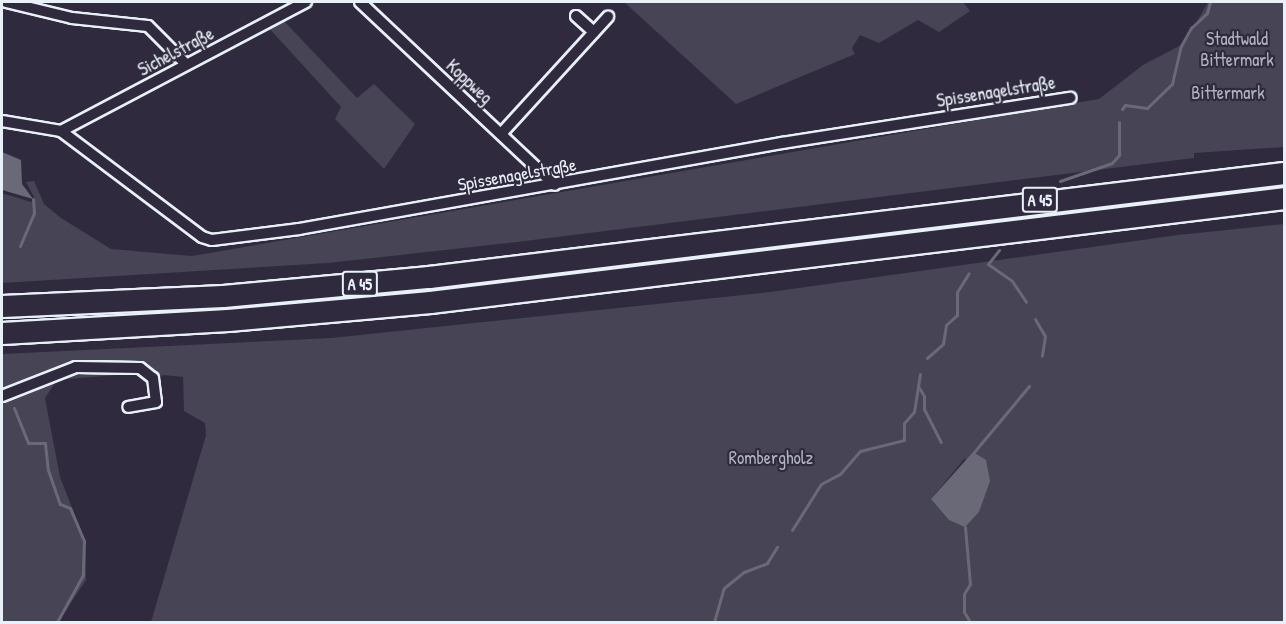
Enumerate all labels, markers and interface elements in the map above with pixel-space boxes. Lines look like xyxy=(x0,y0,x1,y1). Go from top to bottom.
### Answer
street label: Sichelstraße xyxy=(134,23,218,81)
park label: Stadtwald Bittermark xyxy=(1200,29,1274,72)
street label: Koppweg xyxy=(441,55,497,109)
street label: Spissenagelstraße xyxy=(935,72,1057,112)
park label: Bittermark xyxy=(1191,82,1265,104)
street label: Spissenagelstraße xyxy=(456,154,578,196)
road number: A 45 xyxy=(1020,187,1060,213)
road number: A 45 xyxy=(340,271,380,297)
park label: Rombergholz xyxy=(729,447,813,469)

